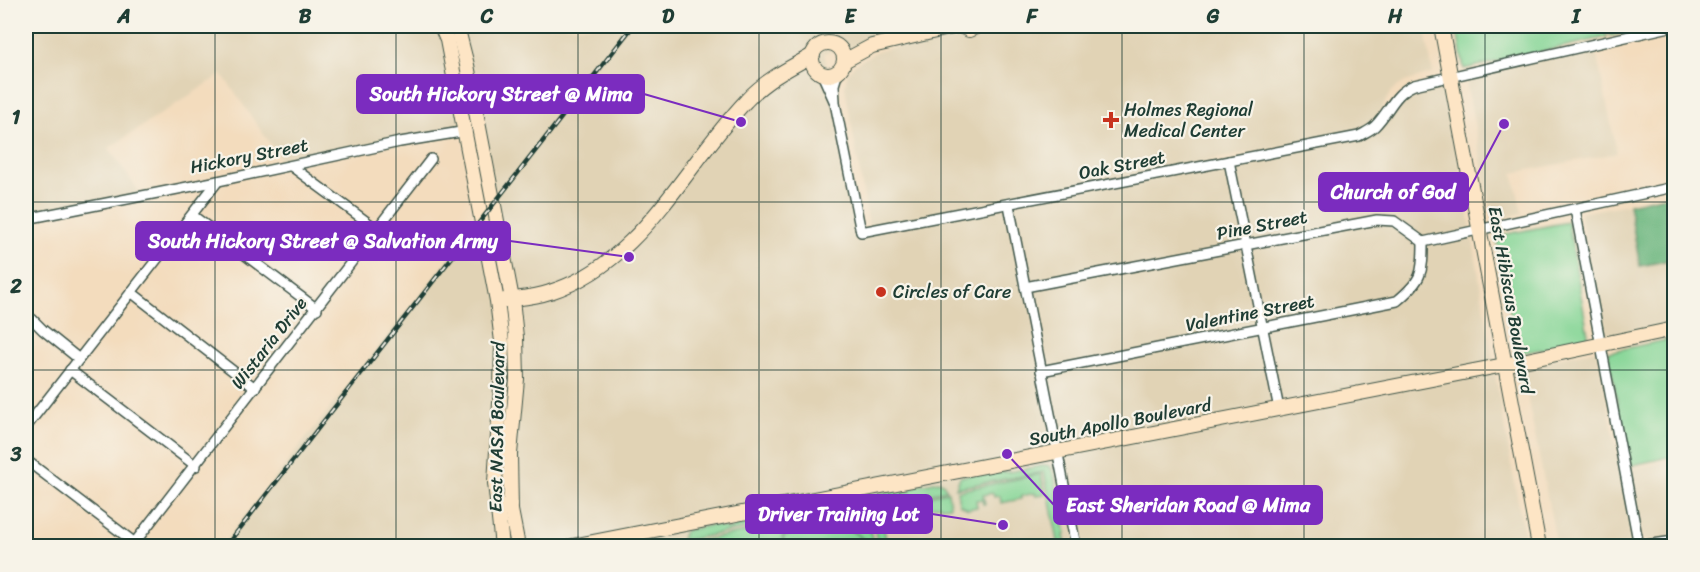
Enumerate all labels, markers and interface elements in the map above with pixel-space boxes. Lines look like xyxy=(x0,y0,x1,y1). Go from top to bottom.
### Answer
text: A xyxy=(116,0,131,34)
text: B xyxy=(299,0,312,34)
text: C xyxy=(480,0,494,34)
text: D xyxy=(662,0,675,34)
text: E xyxy=(844,0,857,34)
text: F xyxy=(1026,0,1039,34)
text: G xyxy=(1206,0,1220,34)
text: H xyxy=(1387,0,1403,34)
text: I xyxy=(1571,0,1582,34)
callout: South Hickory Street @ Mima xyxy=(357,75,644,113)
text: South Hickory Street @ Mima xyxy=(368,77,633,112)
place label: Holmes Regional Medical Center xyxy=(1124,94,1254,147)
text: 1 xyxy=(12,100,21,135)
marker: Holmes Regional Medical Center xyxy=(1102,111,1120,129)
street label: Hickory Street xyxy=(187,129,311,183)
street label: Oak Street xyxy=(1076,141,1168,189)
callout: Church of God xyxy=(1319,173,1468,211)
text: Church of God xyxy=(1330,175,1458,210)
street label: Pine Street xyxy=(1214,201,1310,249)
street label: East Hibiscus Boulevard xyxy=(1479,204,1544,398)
callout: South Hickory Street @ Salvation Army xyxy=(136,222,510,260)
text: South Hickory Street @ Salvation Army xyxy=(147,224,499,259)
text: 2 xyxy=(9,269,22,304)
place label: Circles of Care xyxy=(893,276,1011,308)
marker: Circles of Care xyxy=(874,285,888,299)
street label: Valentine Street xyxy=(1183,285,1317,341)
street label: Wistaria Drive xyxy=(222,289,316,396)
street label: East NASA Boulevard xyxy=(480,340,515,512)
street label: South Apollo Boulevard xyxy=(1026,388,1215,455)
text: 3 xyxy=(10,437,22,472)
callout: East Sheridan Road @ Mima xyxy=(1054,486,1322,524)
text: East Sheridan Road @ Mima xyxy=(1066,488,1311,523)
callout: Driver Training Lot xyxy=(746,495,932,533)
text: Driver Training Lot xyxy=(758,497,920,532)

